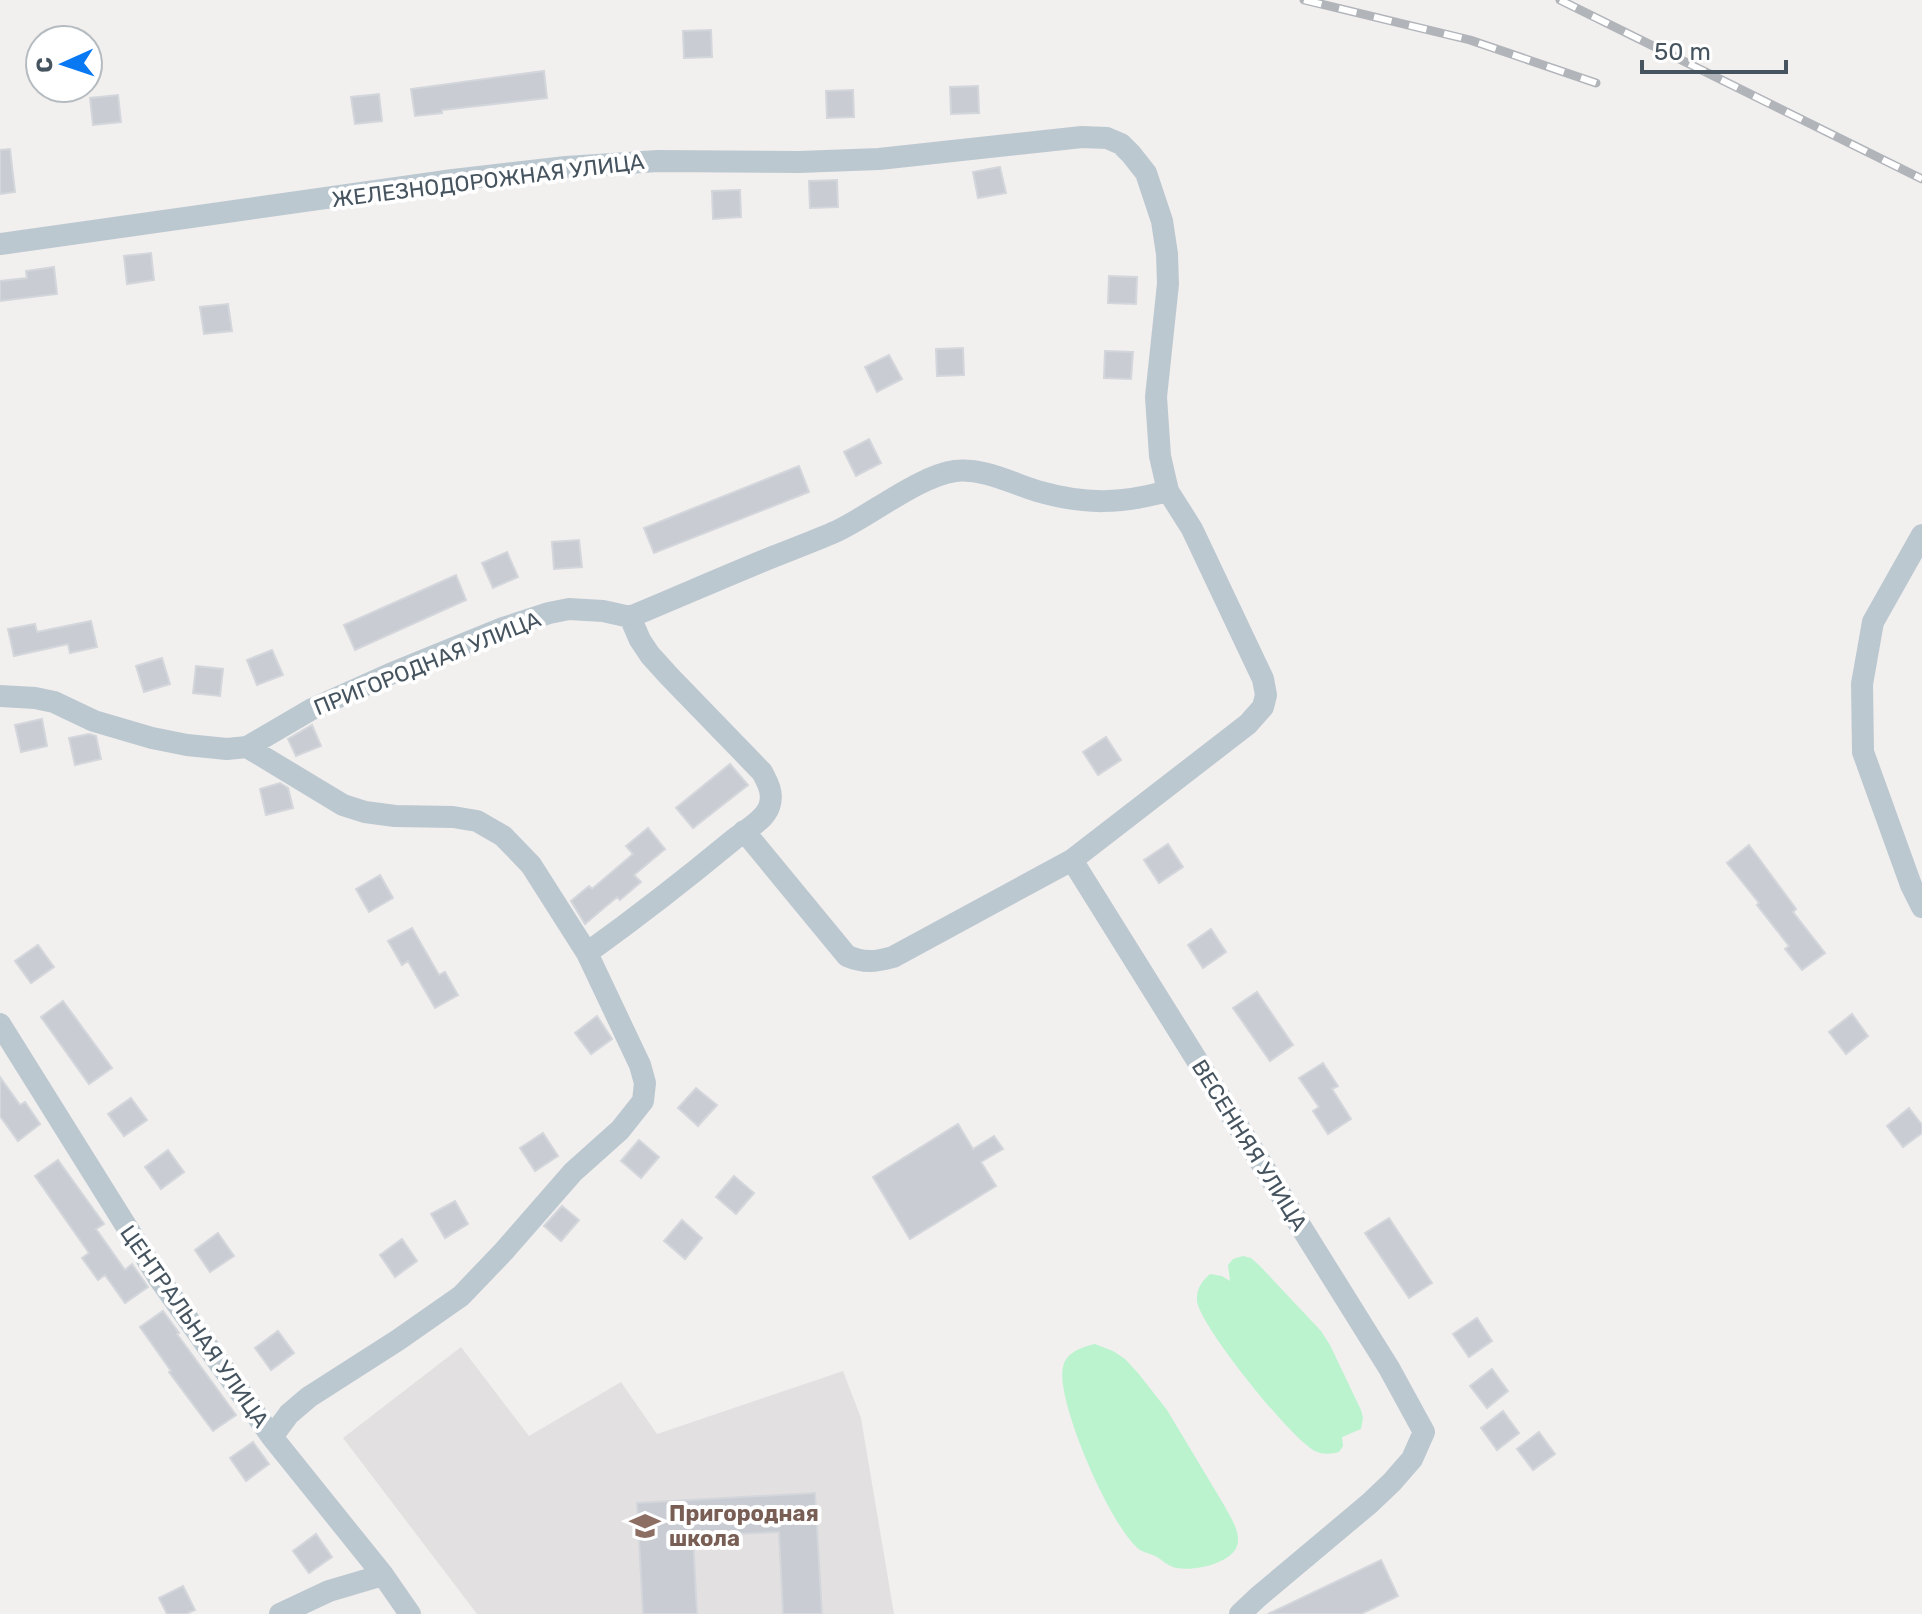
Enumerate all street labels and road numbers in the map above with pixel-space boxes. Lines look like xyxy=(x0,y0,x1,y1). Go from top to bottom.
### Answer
street label: ЖЕЛЕЗНОДОРОЖНАЯ УЛИЦА xyxy=(330,148,646,213)
street label: ПРИГОРОДНАЯ УЛИЦА xyxy=(310,605,545,721)
street label: ВЕСЕННЯЯ УЛИЦА xyxy=(1186,1055,1313,1236)
street label: ЦЕНТРАЛЬНАЯ УЛИЦА xyxy=(114,1220,275,1433)

